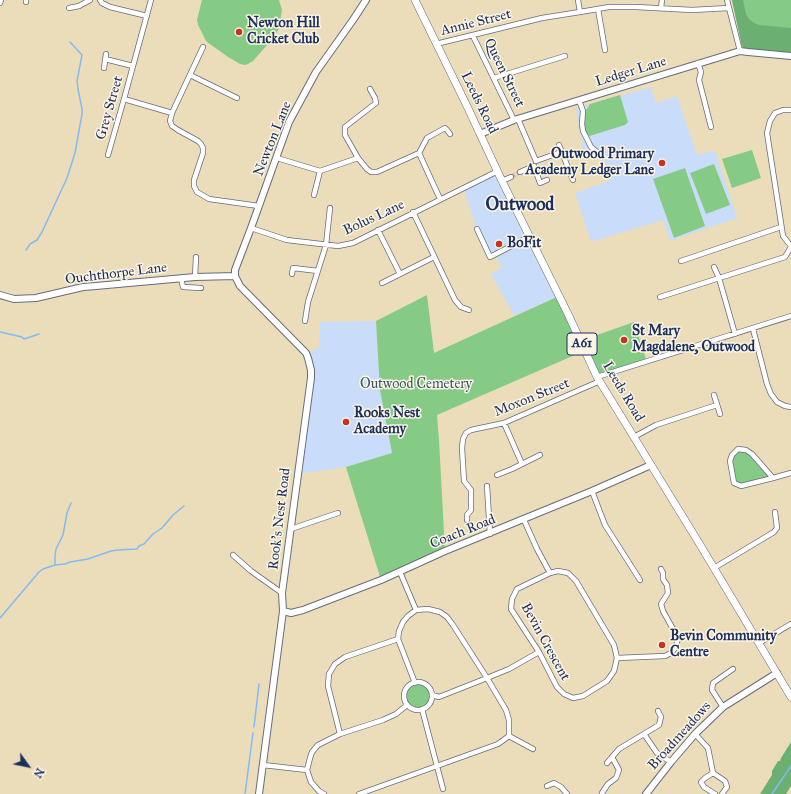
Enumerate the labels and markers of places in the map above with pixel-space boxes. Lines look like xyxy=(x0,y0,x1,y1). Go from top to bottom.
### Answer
place label: Newton Hill Cricket Club xyxy=(247,16,320,48)
marker: Newton Hill Cricket Club xyxy=(234,27,244,37)
place label: Outwood Primary Academy Ledger Lane xyxy=(525,147,654,180)
marker: Outwood Primary Academy Ledger Lane xyxy=(657,158,667,168)
place label: BoFit xyxy=(507,236,541,252)
marker: BoFit xyxy=(494,239,504,249)
place label: St Mary Magdalene, Outwood xyxy=(632,324,755,356)
marker: St Mary Magdalene, Outwood xyxy=(619,335,629,345)
place label: Rooks Nest Academy xyxy=(354,406,420,438)
marker: Rooks Nest Academy xyxy=(341,417,351,427)
place label: Bevin Community Centre xyxy=(670,629,777,662)
marker: Bevin Community Centre xyxy=(657,640,667,650)

